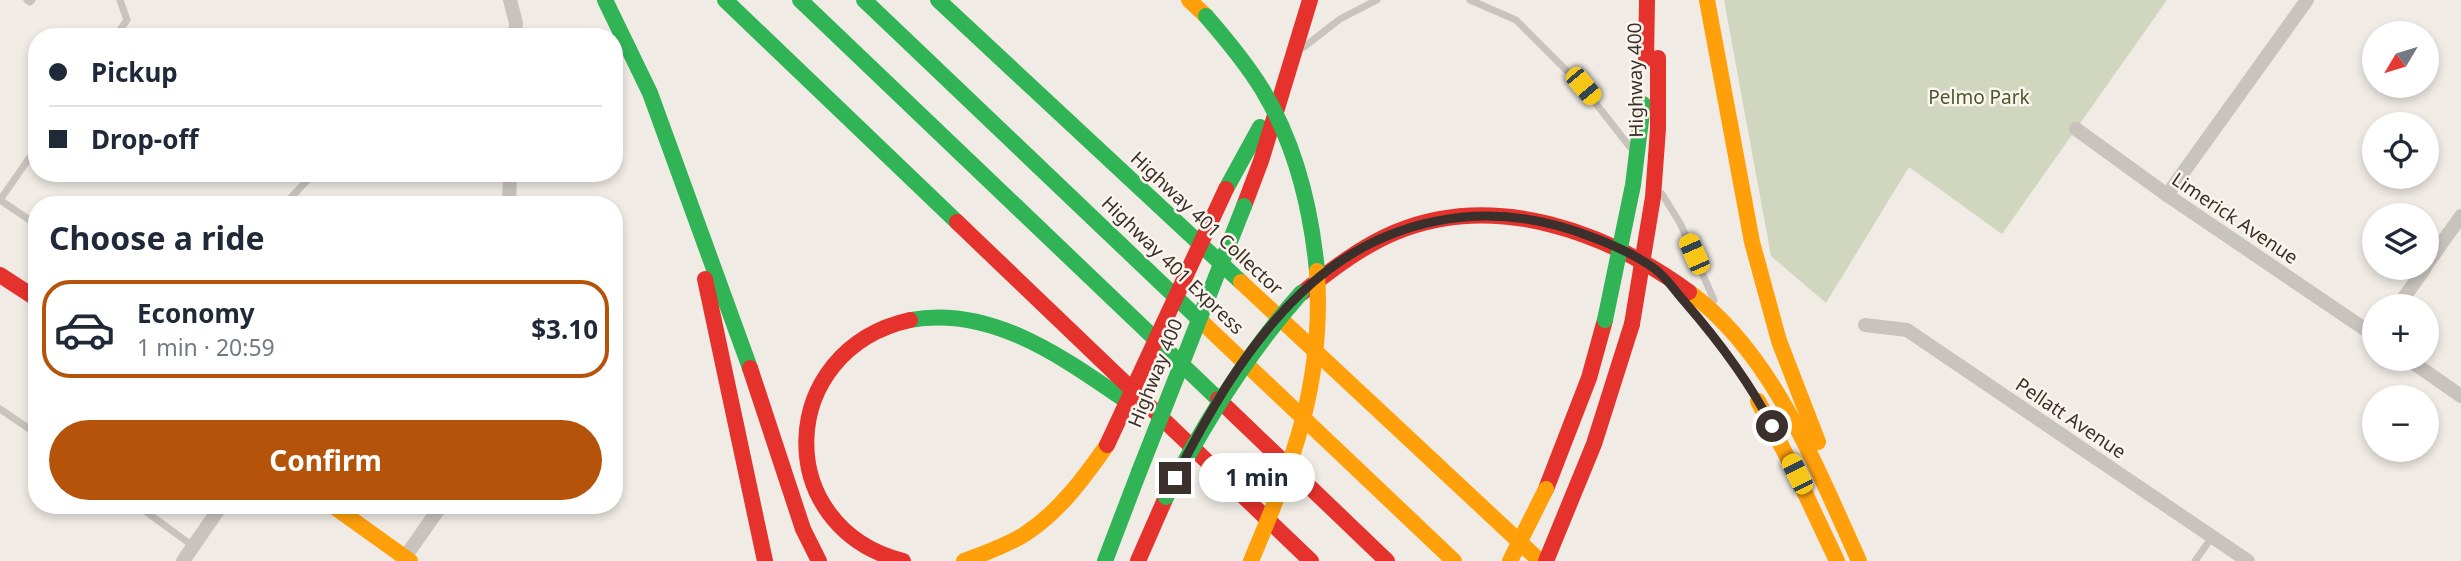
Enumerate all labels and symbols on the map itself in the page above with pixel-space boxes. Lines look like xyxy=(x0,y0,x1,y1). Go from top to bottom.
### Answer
north arrow xyxy=(2362,21,2440,98)
street label: Highway 400 xyxy=(1621,22,1649,138)
car xyxy=(1562,63,1605,109)
park label: Pelmo Park xyxy=(1928,84,2030,110)
street label: Highway 401 Collector xyxy=(1125,145,1289,301)
street label: Limerick Avenue xyxy=(2167,166,2303,270)
street label: Highway 401 Express xyxy=(1096,190,1250,340)
car xyxy=(1676,231,1713,277)
street label: Highway 400 xyxy=(1121,315,1189,431)
street label: Pellatt Avenue xyxy=(2011,371,2131,465)
route start xyxy=(1756,410,1788,442)
car xyxy=(1779,451,1816,497)
callout: 1 min xyxy=(1200,454,1315,503)
route end xyxy=(1159,462,1191,494)

